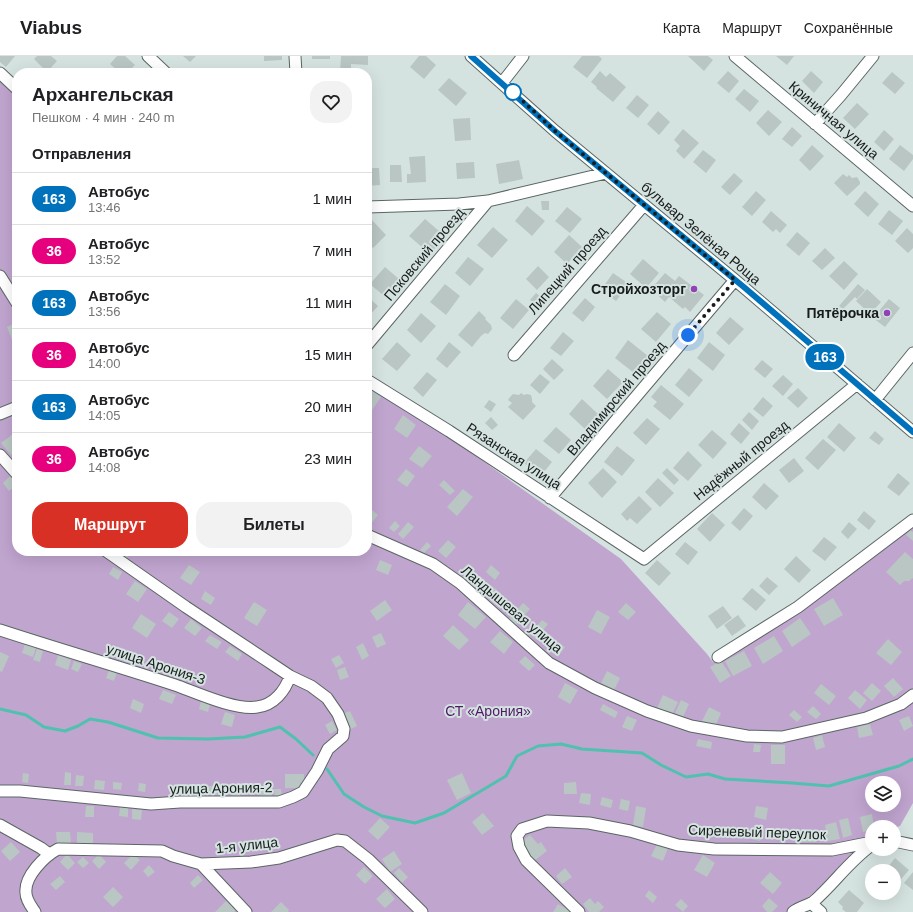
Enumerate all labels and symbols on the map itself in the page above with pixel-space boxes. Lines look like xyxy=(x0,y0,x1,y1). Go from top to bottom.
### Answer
street label: Криничная улица xyxy=(786,78,882,162)
unlabelled marker xyxy=(504,83,522,101)
street label: бульвар Зелёная Роща xyxy=(638,178,764,288)
street label: Псковский проезд xyxy=(381,204,467,304)
street label: Липецкий проезд xyxy=(525,223,609,317)
place label: Стройхозторг xyxy=(591,281,686,297)
marker: Стройхозторг xyxy=(689,284,699,294)
place label: Пятёрочка xyxy=(806,305,879,321)
marker: Пятёрочка xyxy=(882,308,892,318)
your location xyxy=(678,325,698,345)
street label: Владимирский проезд xyxy=(564,338,668,458)
line badge: 163 xyxy=(802,344,848,370)
street label: Надёжный проезд xyxy=(690,417,792,503)
street label: Рязанская улица xyxy=(464,419,564,493)
street label: Ландышевая улица xyxy=(458,562,566,656)
street label: улица Арония-3 xyxy=(105,640,208,688)
park label: СТ «Арония» xyxy=(445,703,531,719)
street label: улица Арония-2 xyxy=(169,779,273,797)
street label: Сиреневый переулок xyxy=(688,822,827,842)
street label: 1-я улица xyxy=(215,834,279,856)

